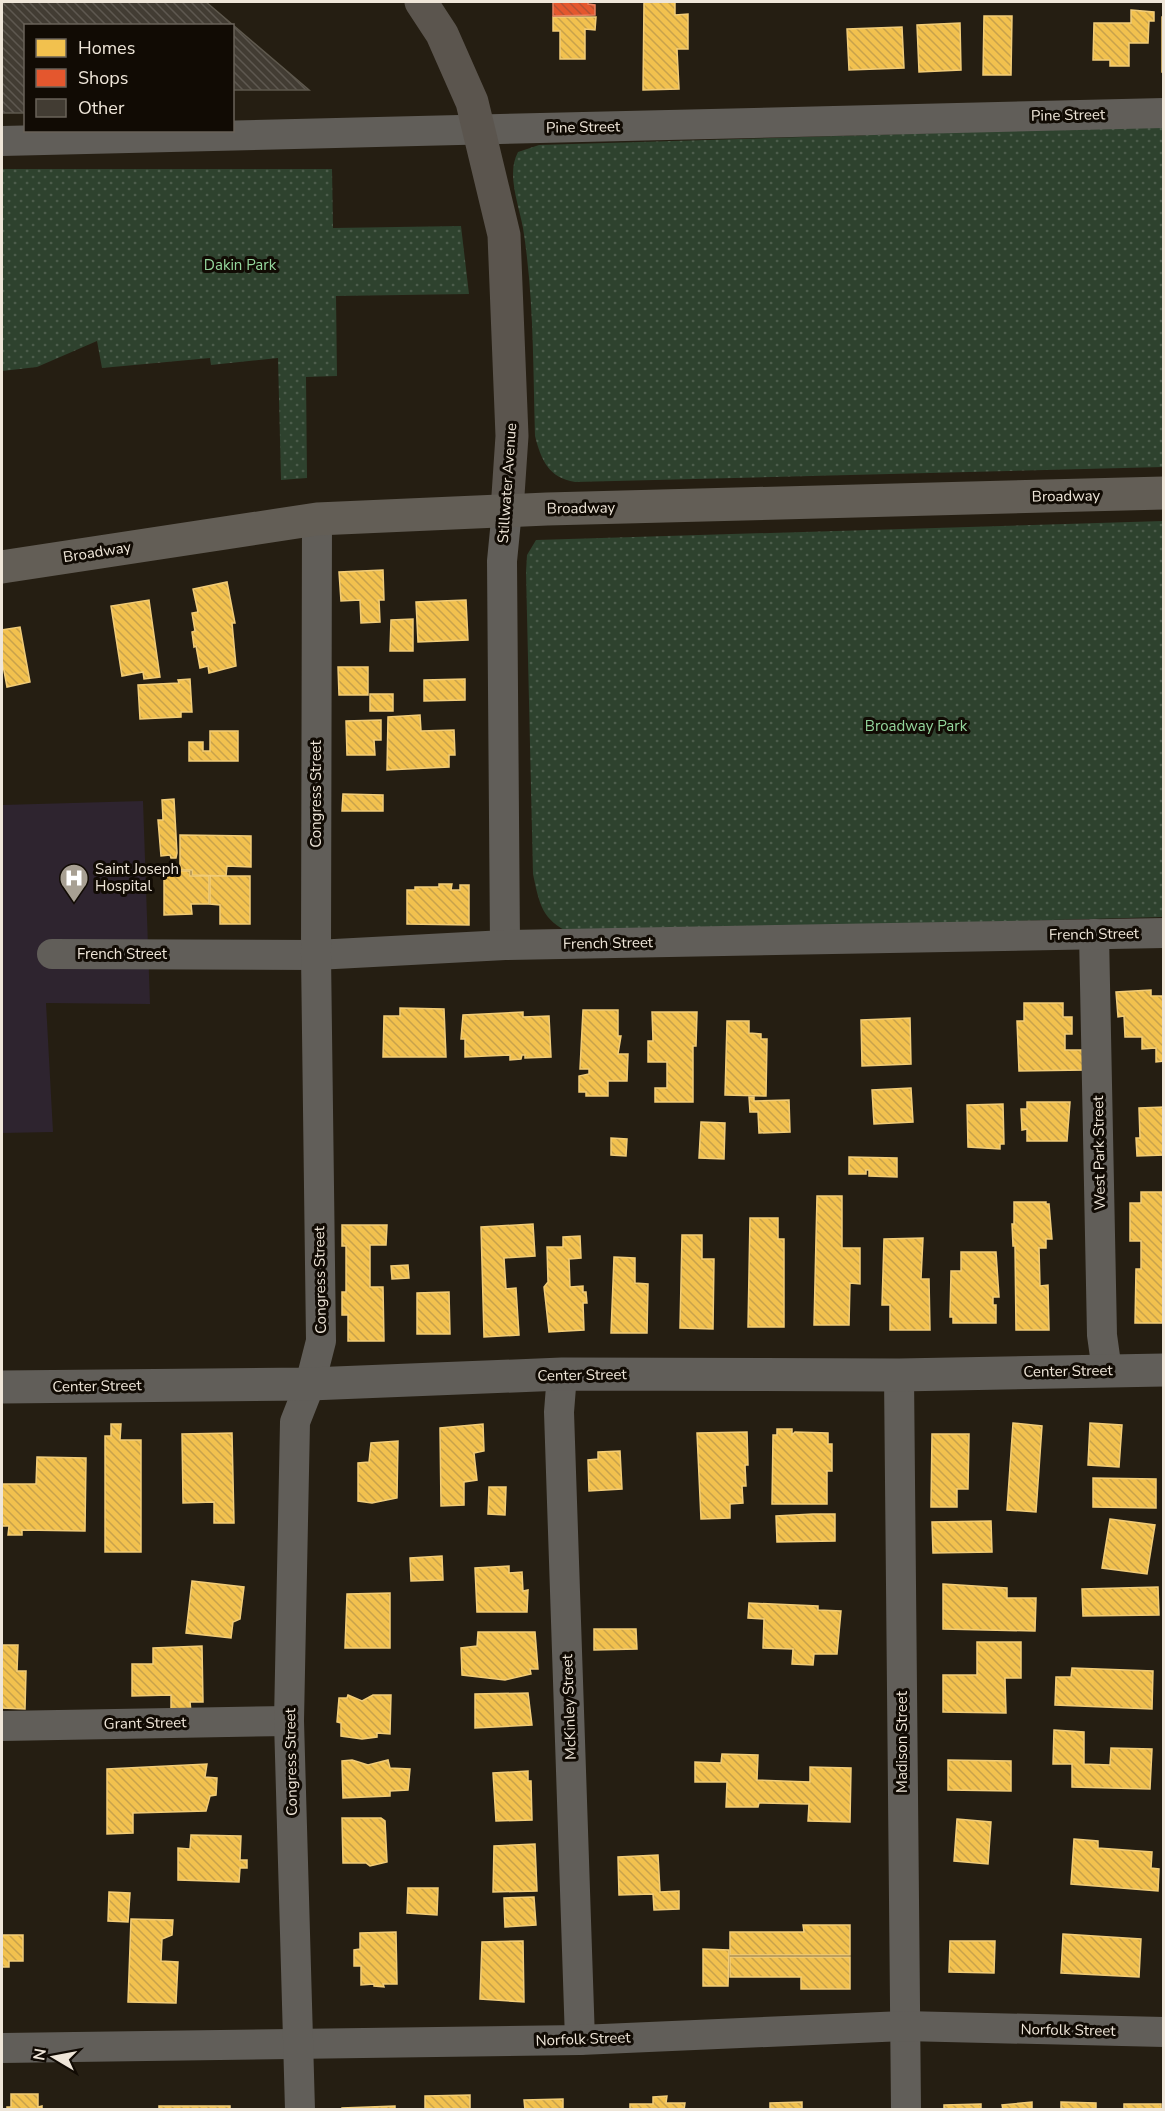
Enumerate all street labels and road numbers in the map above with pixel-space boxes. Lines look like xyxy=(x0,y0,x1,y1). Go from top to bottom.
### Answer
street label: Pine Street xyxy=(1031,104,1106,126)
street label: Pine Street xyxy=(546,116,621,138)
street label: Stillwater Avenue xyxy=(493,422,521,544)
street label: Broadway xyxy=(1032,485,1101,507)
street label: Broadway xyxy=(547,497,616,519)
street label: Broadway xyxy=(62,537,133,567)
street label: Congress Street xyxy=(306,739,326,848)
street label: French Street xyxy=(1049,923,1140,945)
street label: French Street xyxy=(563,932,654,954)
street label: French Street xyxy=(77,944,168,964)
street label: West Park Street xyxy=(1088,1095,1110,1210)
street label: Congress Street xyxy=(309,1225,331,1334)
street label: Center Street xyxy=(1023,1360,1114,1382)
street label: Center Street xyxy=(537,1364,628,1386)
street label: Center Street xyxy=(52,1375,143,1397)
street label: McKinley Street xyxy=(557,1653,581,1760)
street label: Madison Street xyxy=(892,1690,912,1793)
street label: Congress Street xyxy=(280,1707,302,1816)
street label: Grant Street xyxy=(103,1712,187,1734)
street label: Norfolk Street xyxy=(1020,2019,1116,2041)
street label: Norfolk Street xyxy=(535,2027,632,2051)

